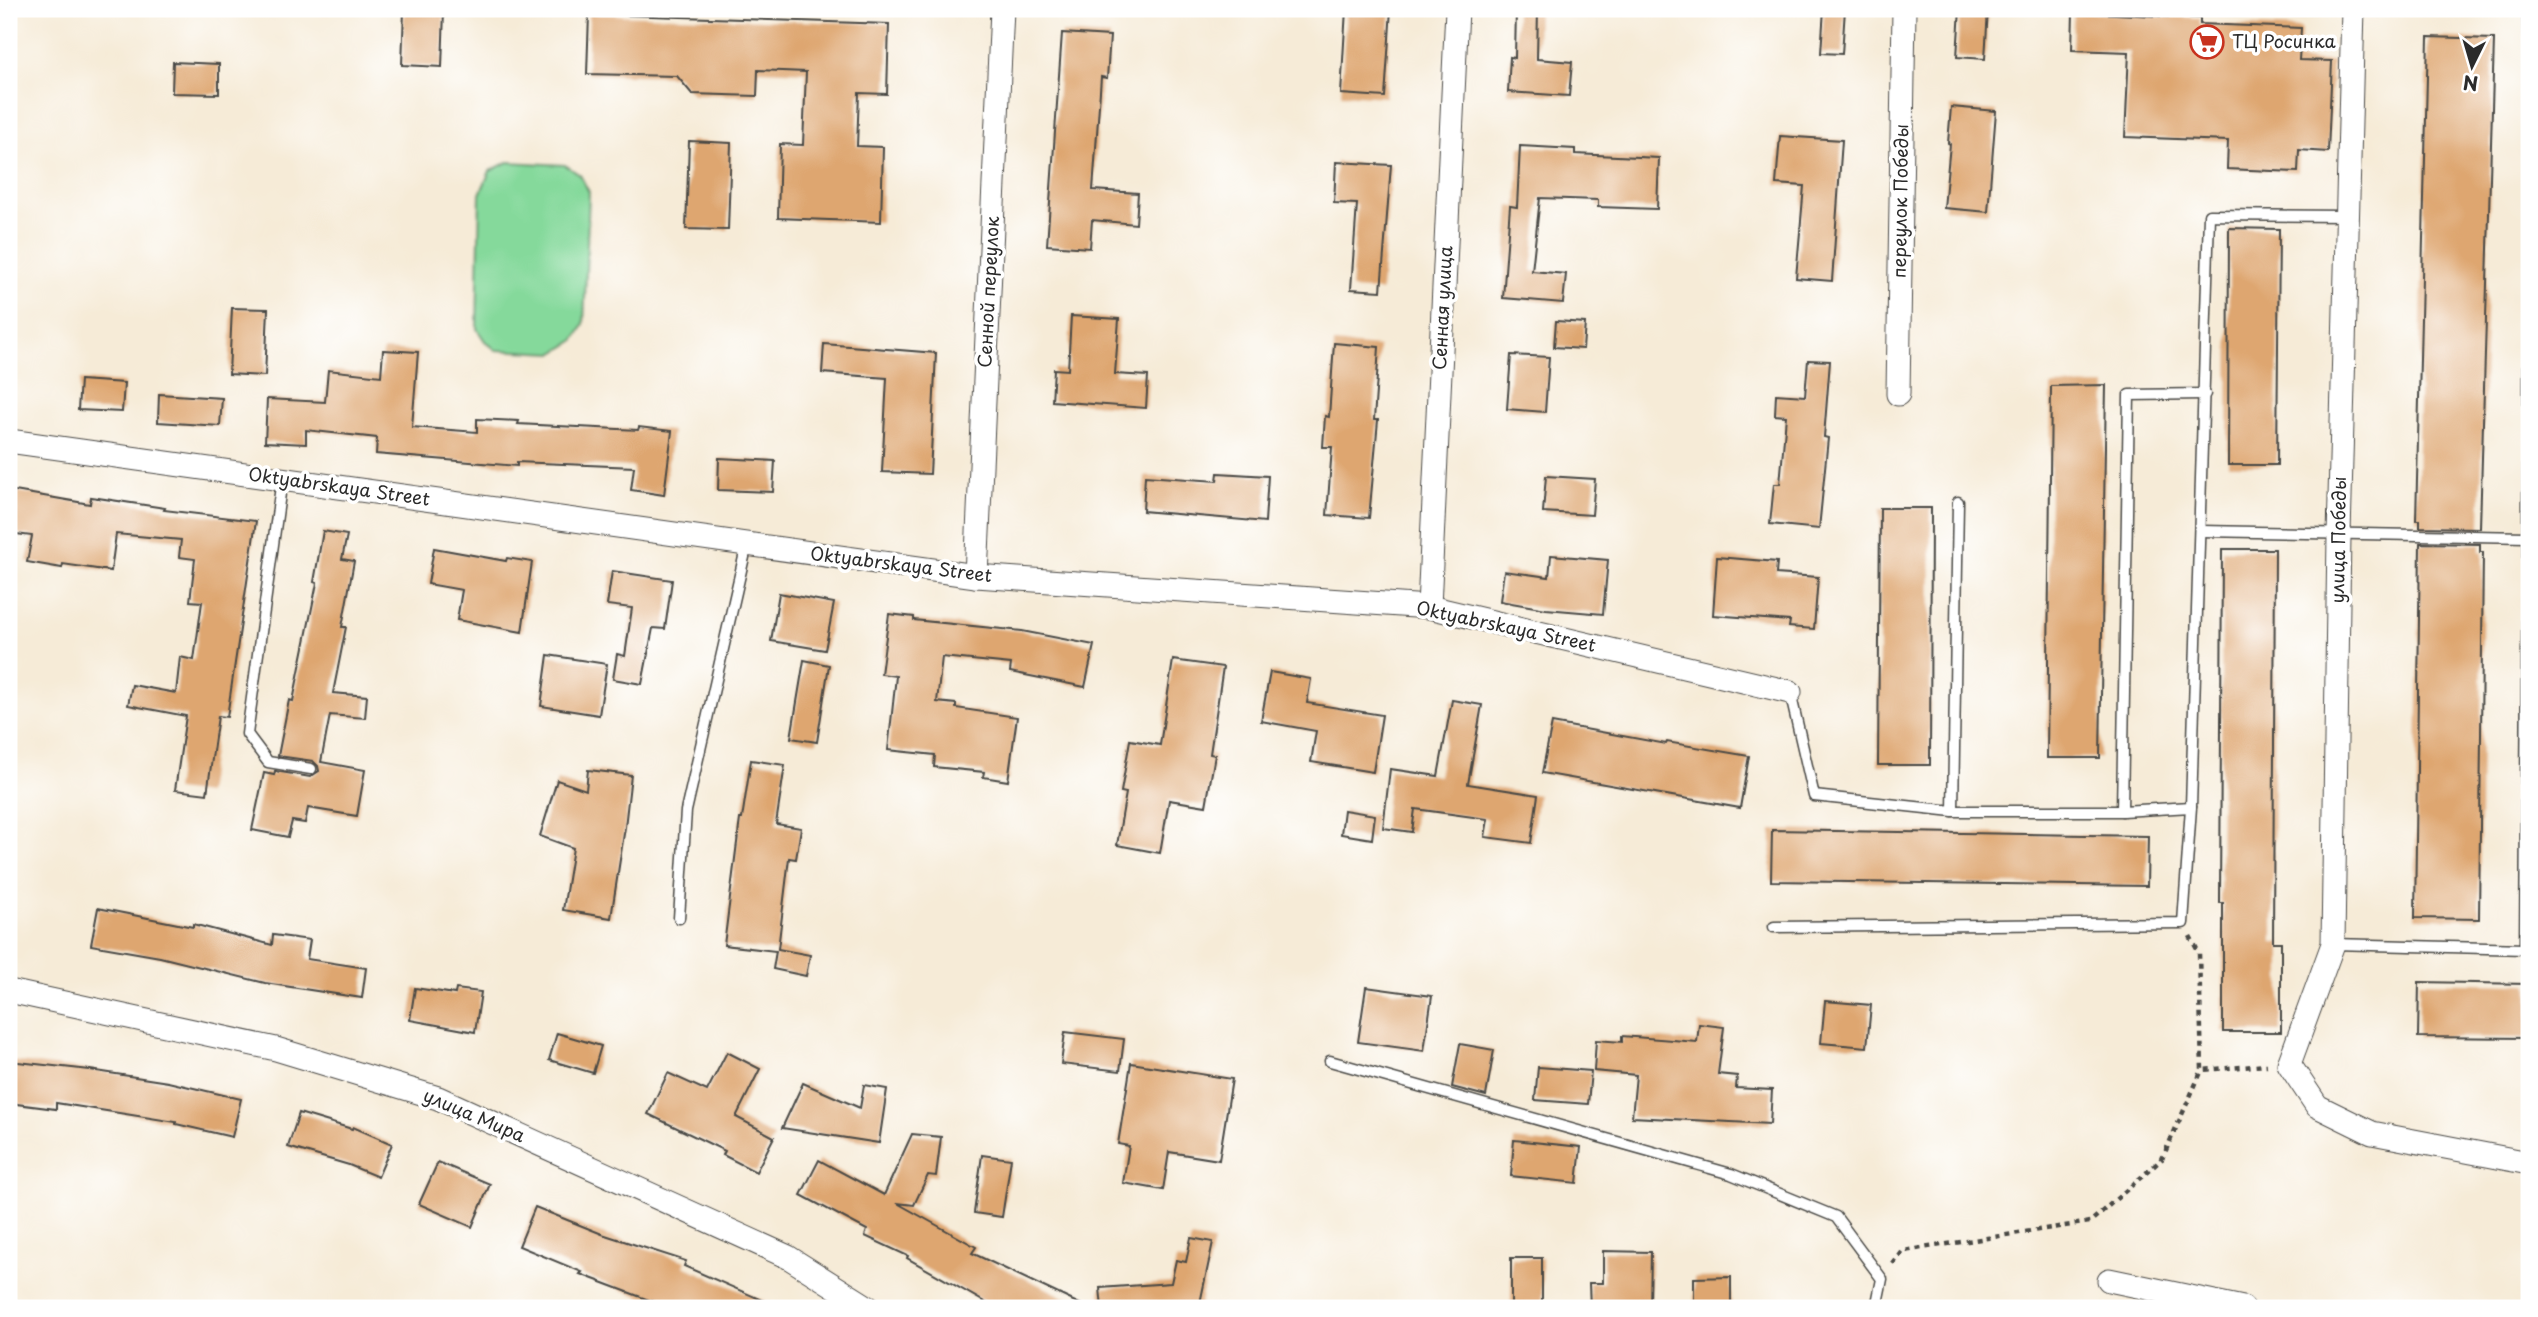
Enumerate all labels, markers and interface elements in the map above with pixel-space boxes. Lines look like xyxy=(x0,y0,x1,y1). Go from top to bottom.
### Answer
supermarket icon: ТЦ Росинка xyxy=(2188,23,2226,61)
place label: ТЦ Росинка xyxy=(2232,27,2336,54)
north arrow xyxy=(2436,32,2506,102)
text: N xyxy=(2462,69,2479,99)
street label: переулок Победы xyxy=(1885,124,1914,278)
street label: Сенной переулок xyxy=(970,215,1005,368)
street label: Сенная улица xyxy=(1425,245,1458,371)
street label: Oktyabrskaya Street xyxy=(247,459,432,512)
street label: улица Победы xyxy=(2323,476,2352,604)
street label: Oktyabrskaya Street xyxy=(809,539,994,588)
street label: Oktyabrskaya Street xyxy=(1414,593,1599,658)
street label: улица Мира xyxy=(419,1081,530,1148)

